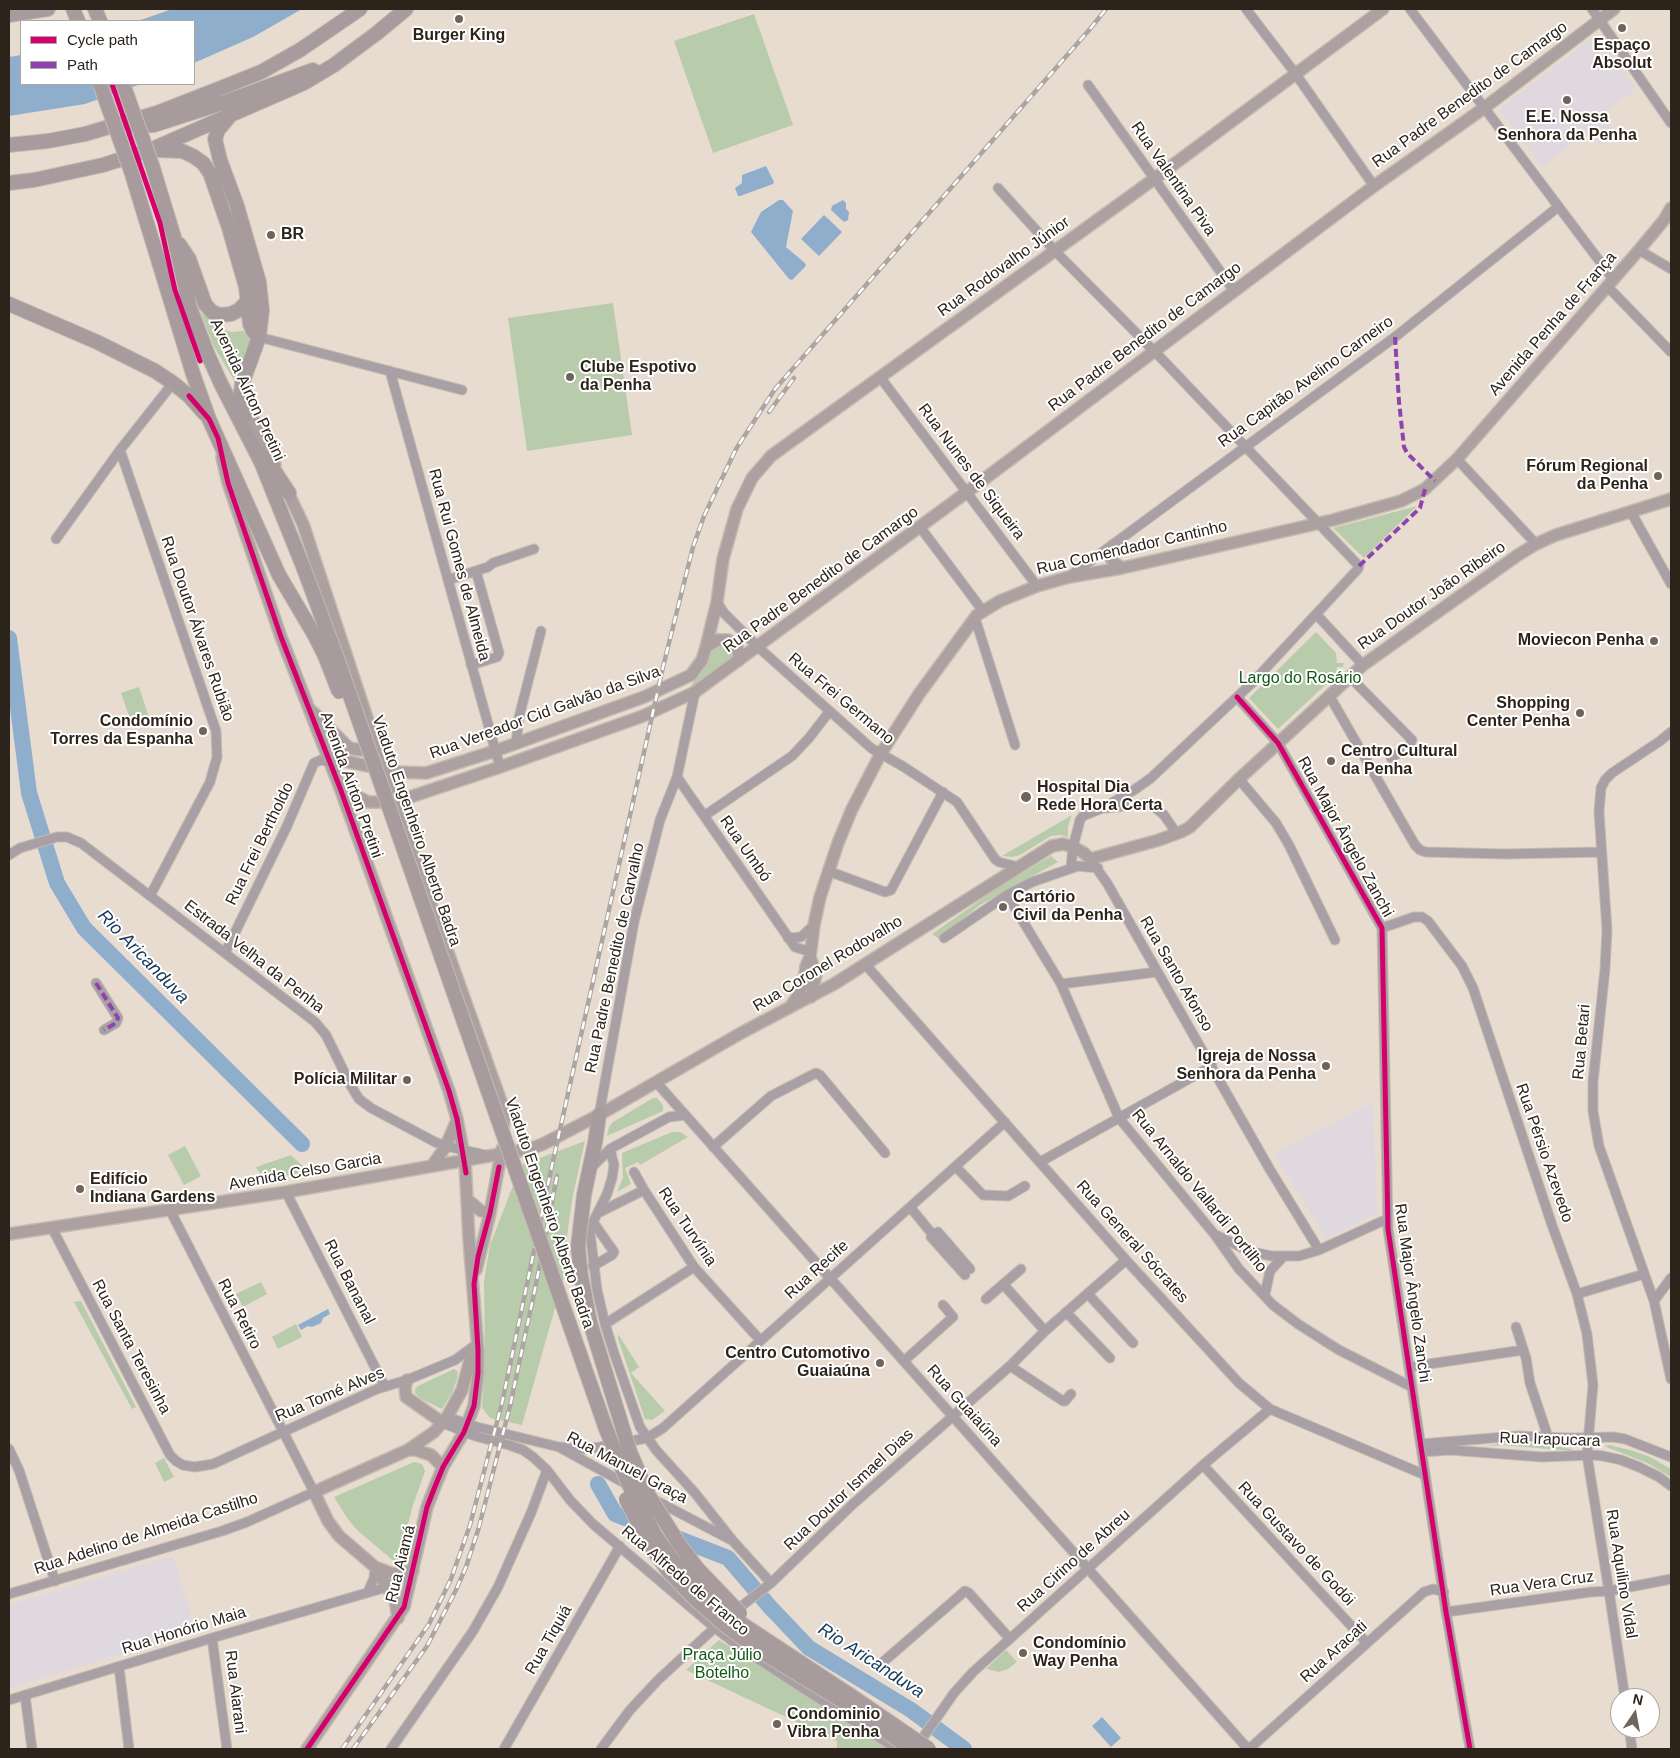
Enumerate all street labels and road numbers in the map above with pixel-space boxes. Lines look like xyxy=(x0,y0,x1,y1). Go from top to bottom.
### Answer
street label: Rua Padre Benedito de Camargo xyxy=(1369,18,1571,172)
street label: Rua Valentina Piva xyxy=(1126,118,1220,240)
street label: Rua Rodovalho Júnior xyxy=(934,213,1074,321)
street label: Avenida Penha de França xyxy=(1485,248,1621,400)
street label: Rua Padre Benedito de Camargo xyxy=(1045,258,1245,416)
street label: Rua Capitão Avelino Carneiro xyxy=(1215,312,1397,452)
street label: Avenida Aírton Pretini xyxy=(206,316,288,464)
street label: Rua Nunes de Siqueira xyxy=(914,400,1028,544)
street label: Rua Rui Gomes de Almeida xyxy=(424,467,494,663)
street label: Rua Padre Benedito de Camargo xyxy=(720,503,922,657)
street label: Rua Comendador Cantinho xyxy=(1035,517,1229,579)
street label: Rua Doutor Álvares Rubião xyxy=(156,534,238,724)
street label: Rua Doutor João Ribeiro xyxy=(1354,538,1510,654)
street label: Rua Frei Germano xyxy=(784,649,898,749)
street label: Rua Vereador Cid Galvão da Silva xyxy=(427,662,663,764)
street label: Avenida Aírton Pretini xyxy=(316,709,386,861)
street label: Viaduto Engenheiro Alberto Badra xyxy=(367,713,465,949)
street label: Rua Major Ângelo Zanchi xyxy=(1293,753,1397,921)
street label: Rua Frei Bertholdo xyxy=(222,779,298,909)
street label: Rua Umbó xyxy=(715,812,775,886)
street label: Rua Padre Benedito de Carvalho xyxy=(581,841,649,1075)
street label: Estrada Velha da Penha xyxy=(180,896,328,1018)
street label: Rua Coronel Rodovalho xyxy=(750,912,906,1016)
street label: Rua Santo Afonso xyxy=(1135,913,1217,1035)
street label: Rua Betari xyxy=(1569,1004,1595,1080)
street label: Rua Pérsio Azevedo xyxy=(1511,1081,1577,1225)
street label: Viaduto Engenheiro Alberto Badra xyxy=(500,1095,598,1331)
street label: Rua Arnaldo Vallardi Portilho xyxy=(1127,1106,1271,1276)
street label: Avenida Celso Garcia xyxy=(227,1149,383,1195)
street label: Rua General Sócrates xyxy=(1072,1177,1192,1307)
street label: Rua Turvínia xyxy=(654,1184,720,1270)
street label: Rua Major Ângelo Zanchi xyxy=(1390,1202,1434,1384)
street label: Rua Bananal xyxy=(319,1236,379,1328)
street label: Rua Recife xyxy=(781,1236,853,1304)
street label: Rua Retiro xyxy=(213,1276,265,1352)
street label: Rua Santa Teresinha xyxy=(87,1277,175,1417)
street label: Rua Guaiaúna xyxy=(922,1361,1006,1451)
street label: Rua Tomé Alves xyxy=(273,1363,387,1427)
street label: Rua Doutor Ismael Dias xyxy=(780,1425,918,1555)
street label: Rua Manuel Graça xyxy=(563,1428,691,1508)
street label: Rua Irapucara xyxy=(1499,1429,1601,1451)
street label: Rua Gustavo de Godói xyxy=(1233,1478,1359,1610)
street label: Rua Adelino de Almeida Castilho xyxy=(32,1489,260,1579)
street label: Rua Cirino de Abreu xyxy=(1014,1505,1134,1617)
street label: Rua Aquilino Vidal xyxy=(1601,1508,1641,1640)
street label: Rua Alfredo de Franco xyxy=(617,1522,753,1640)
street label: Rua Aiamá xyxy=(382,1523,420,1605)
street label: Rua Vera Cruz xyxy=(1489,1567,1595,1601)
street label: Rua Tiquiá xyxy=(521,1602,577,1678)
street label: Rua Honório Maia xyxy=(120,1603,248,1659)
street label: Rua Aracati xyxy=(1297,1617,1371,1687)
street label: Rua Aiarani xyxy=(220,1649,250,1735)

